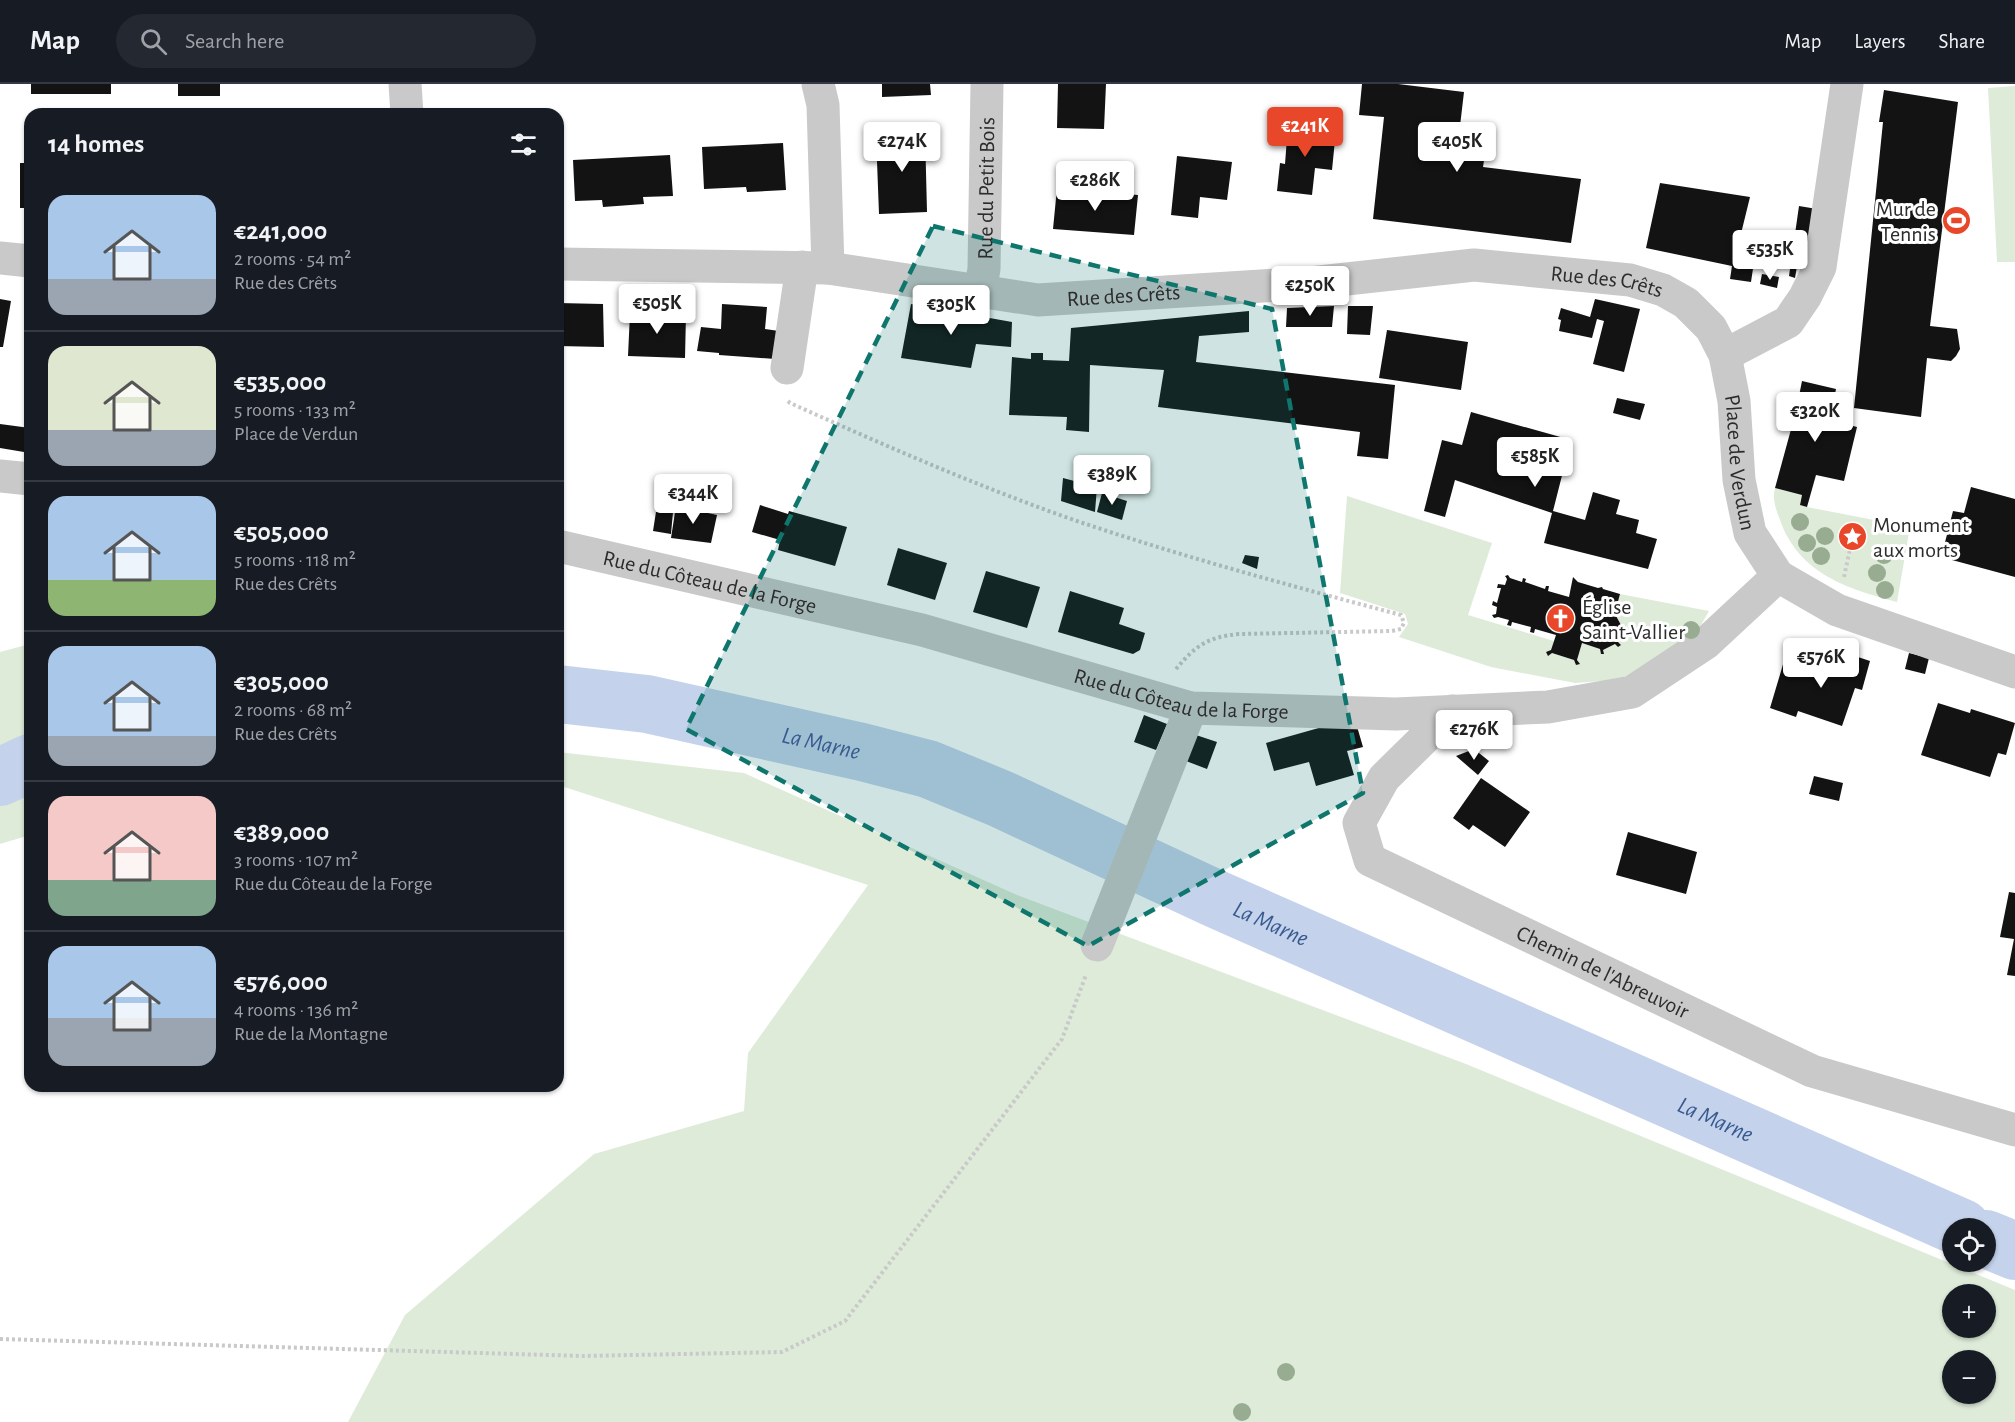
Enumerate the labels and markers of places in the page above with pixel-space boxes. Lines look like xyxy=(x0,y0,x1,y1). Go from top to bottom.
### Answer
pin: €241K xyxy=(1263,107,1347,158)
pin: €274K xyxy=(860,122,944,173)
pin: €405K xyxy=(1415,122,1499,173)
pin: €286K xyxy=(1053,161,1137,212)
place label: Mur de Tennis xyxy=(1876,198,1936,245)
sports icon: Mur de Tennis xyxy=(1941,205,1973,237)
pin: €535K xyxy=(1728,230,1812,281)
pin: €250K xyxy=(1268,266,1352,317)
pin: €505K xyxy=(615,284,699,335)
pin: €305K xyxy=(909,285,993,336)
pin: €320K xyxy=(1773,392,1857,443)
pin: €585K xyxy=(1493,437,1577,488)
pin: €389K xyxy=(1070,455,1154,506)
pin: €344K xyxy=(651,474,735,525)
place label: Monument aux morts xyxy=(1873,514,1969,561)
place icon: Monument aux morts xyxy=(1836,521,1868,553)
place label: Église Saint-Vallier xyxy=(1582,595,1685,643)
church icon: Église Saint-Vallier xyxy=(1545,603,1577,635)
pin: €576K xyxy=(1779,638,1863,689)
pin: €276K xyxy=(1432,710,1516,761)

